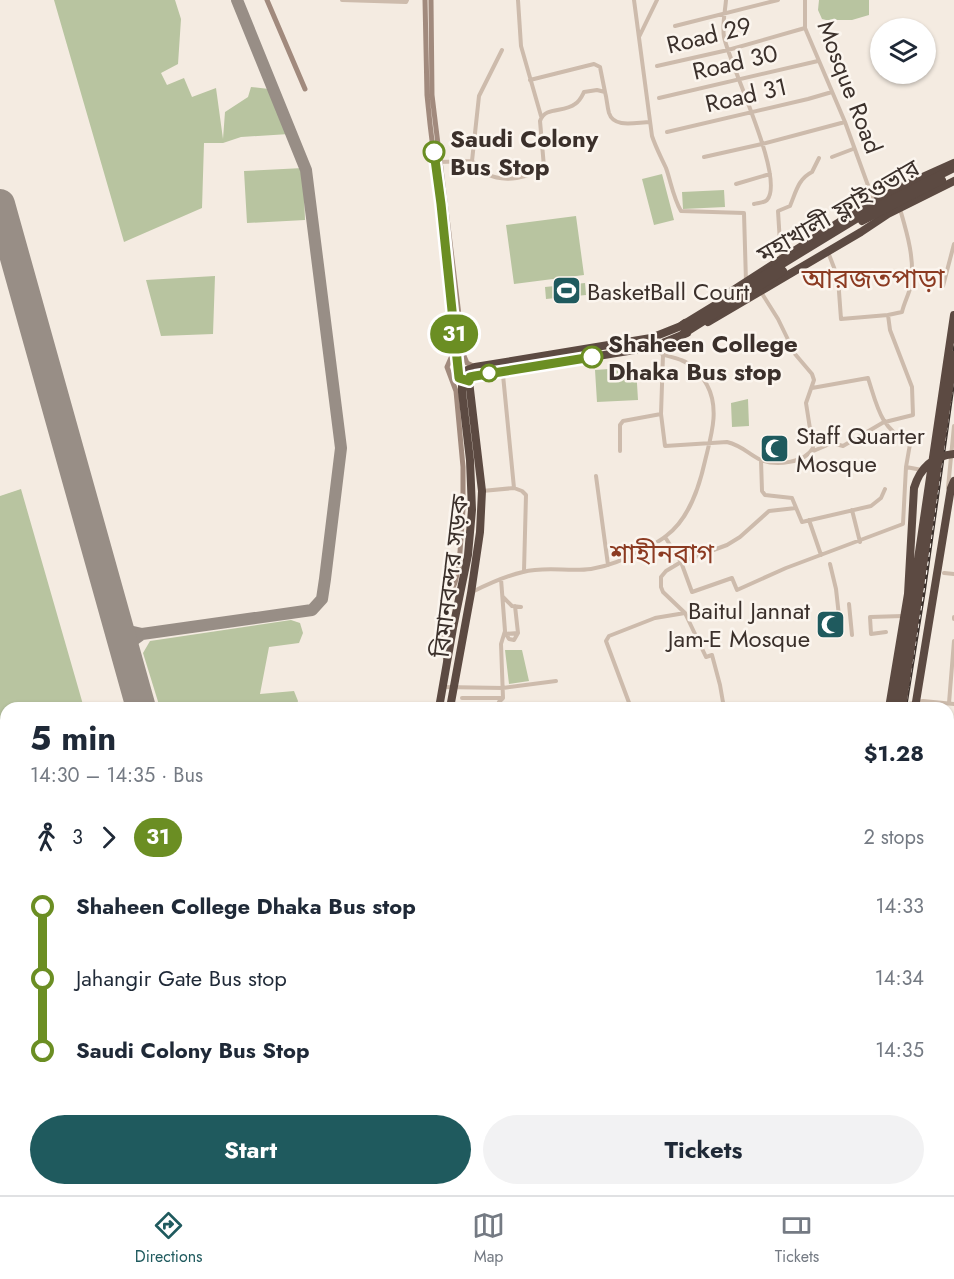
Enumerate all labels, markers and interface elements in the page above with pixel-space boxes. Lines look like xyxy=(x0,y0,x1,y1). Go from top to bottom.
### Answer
street label: Road 29 xyxy=(663,8,755,62)
street label: Mosque Road xyxy=(809,15,891,159)
map controls xyxy=(870,18,936,84)
button: layers xyxy=(870,18,936,84)
street label: Road 30 xyxy=(689,35,781,89)
street label: Road 31 xyxy=(702,69,790,121)
place label: Saudi Colony Bus Stop xyxy=(450,121,599,184)
marker: Saudi Colony Bus Stop xyxy=(423,141,445,163)
street label: মহাখালী ফ্লাইওভার xyxy=(750,150,926,272)
district label: আরজতপাড়া xyxy=(801,259,945,298)
place label: BasketBall Court xyxy=(587,274,749,309)
sports icon: BasketBall Court xyxy=(550,275,582,307)
line badge: 31 xyxy=(427,314,481,354)
text: 31 xyxy=(442,319,466,349)
place label: Shaheen College Dhaka Bus stop xyxy=(608,326,798,389)
marker: Shaheen College Dhaka Bus stop xyxy=(581,346,603,368)
unlabelled marker xyxy=(480,364,498,382)
place label: Staff Quarter Mosque xyxy=(796,418,926,481)
mosque icon: Staff Quarter Mosque xyxy=(759,433,791,465)
street label: বিমানবন্দর সড়ক xyxy=(423,492,477,660)
district label: শাহীনবাগ xyxy=(609,534,715,573)
place label: Baitul Jannat Jam-E Mosque xyxy=(665,593,810,656)
mosque icon: Baitul Jannat Jam-E Mosque xyxy=(815,608,847,640)
text: 5 min xyxy=(30,715,116,762)
text: $1.28 xyxy=(864,737,924,769)
text: 14:30 – 14:35 · Bus xyxy=(30,761,203,790)
icon: walk xyxy=(30,821,63,854)
icon: forward xyxy=(92,821,125,854)
text: 31 xyxy=(146,822,170,852)
text: 3 xyxy=(72,823,83,852)
text: 2 stops xyxy=(863,823,924,852)
text: Shaheen College Dhaka Bus stop xyxy=(76,890,416,922)
text: 14:33 xyxy=(876,892,924,921)
text: Jahangir Gate Bus stop xyxy=(76,962,287,994)
text: 14:34 xyxy=(875,964,924,993)
text: Saudi Colony Bus Stop xyxy=(76,1034,310,1066)
text: 14:35 xyxy=(875,1036,924,1065)
button: Start xyxy=(30,1115,471,1184)
button: Tickets xyxy=(483,1115,924,1184)
tab: Directions xyxy=(135,1209,203,1268)
tab: Map xyxy=(472,1209,505,1268)
tab: Tickets xyxy=(775,1209,819,1268)

